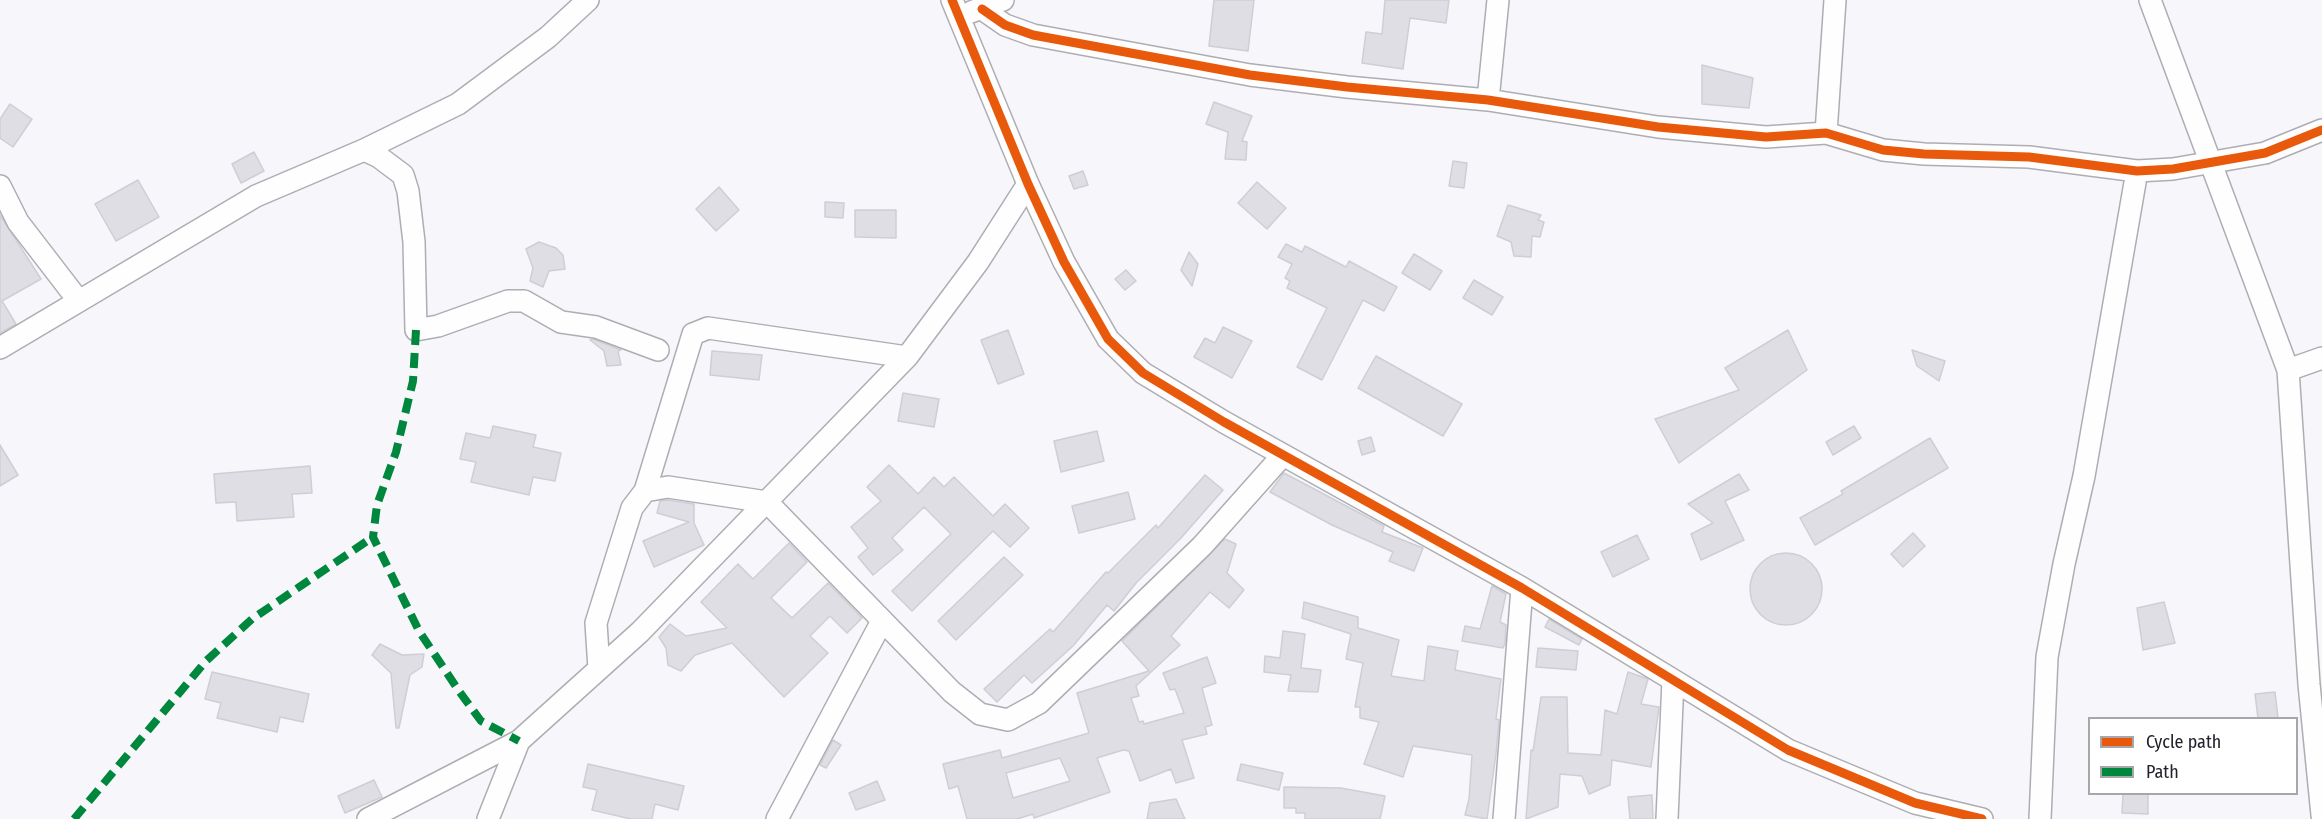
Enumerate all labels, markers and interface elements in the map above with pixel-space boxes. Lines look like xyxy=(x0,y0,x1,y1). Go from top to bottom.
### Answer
legend xyxy=(2088,717,2298,795)
text: Cycle path xyxy=(2146,731,2221,753)
text: Path xyxy=(2146,761,2179,783)

